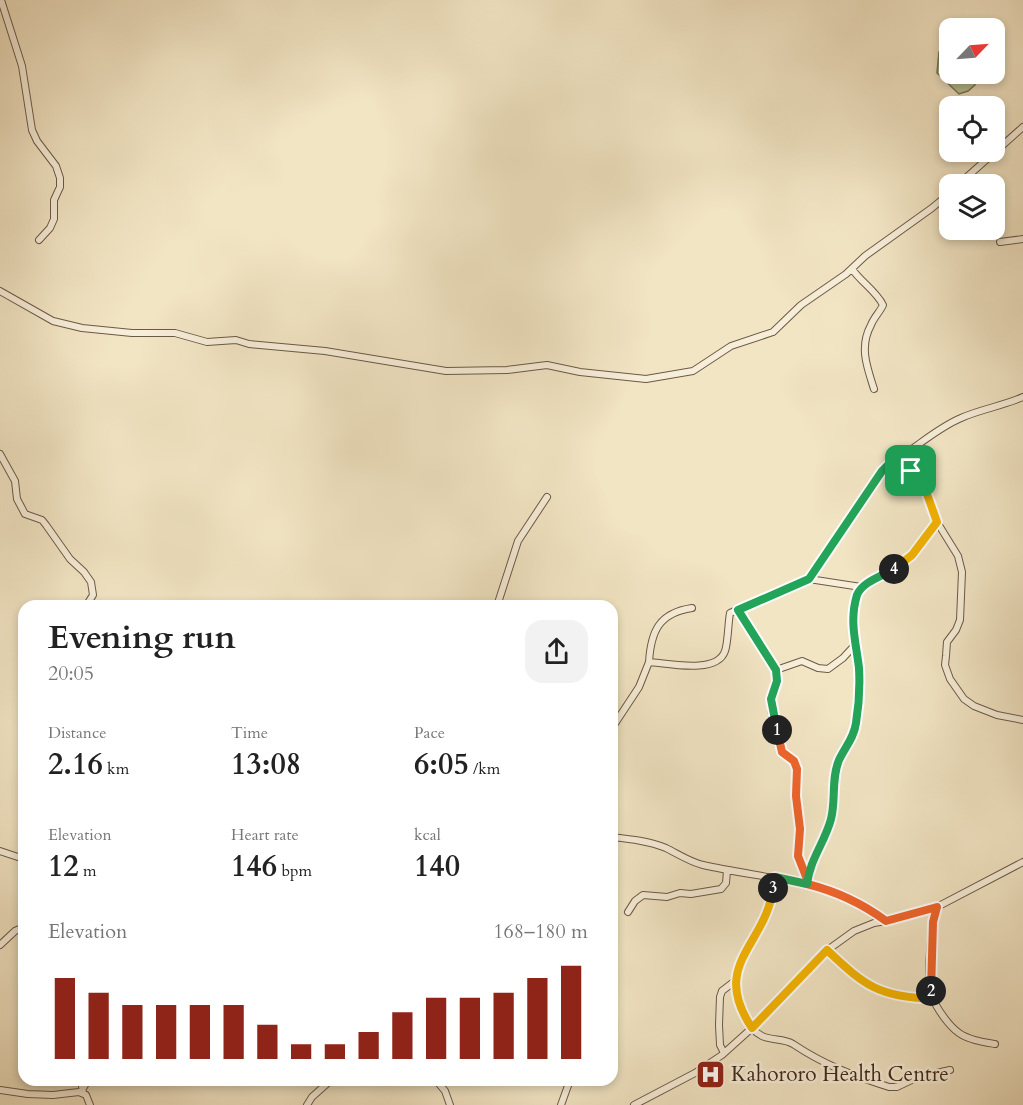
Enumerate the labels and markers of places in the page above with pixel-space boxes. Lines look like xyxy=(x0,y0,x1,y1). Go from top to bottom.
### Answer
pin xyxy=(885,445,936,496)
pin: 4 xyxy=(879,554,909,584)
pin: 1 xyxy=(762,715,792,745)
pin: 3 xyxy=(758,873,788,903)
pin: 2 xyxy=(916,976,946,1006)
hospital icon: Kahororo Health Centre xyxy=(694,1058,726,1090)
place label: Kahororo Health Centre xyxy=(731,1060,949,1089)

